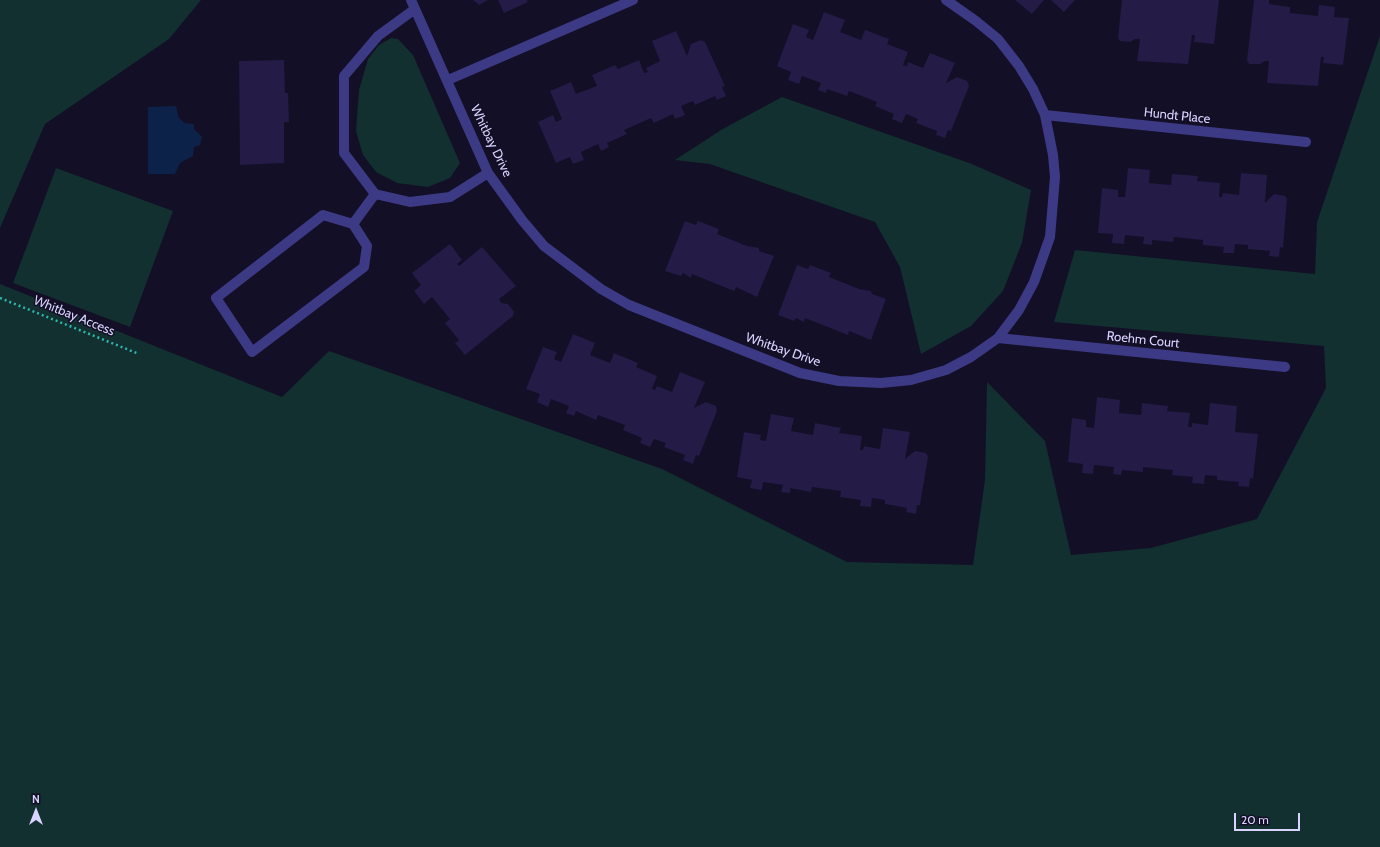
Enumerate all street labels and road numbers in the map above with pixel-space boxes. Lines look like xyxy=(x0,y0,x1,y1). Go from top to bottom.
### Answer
street label: Whitbay Drive xyxy=(467,102,515,180)
street label: Hundt Place xyxy=(1143,105,1211,127)
street label: Whitbay Access xyxy=(31,293,117,339)
street label: Roehm Court xyxy=(1106,328,1180,352)
street label: Whitbay Drive xyxy=(743,330,823,370)

